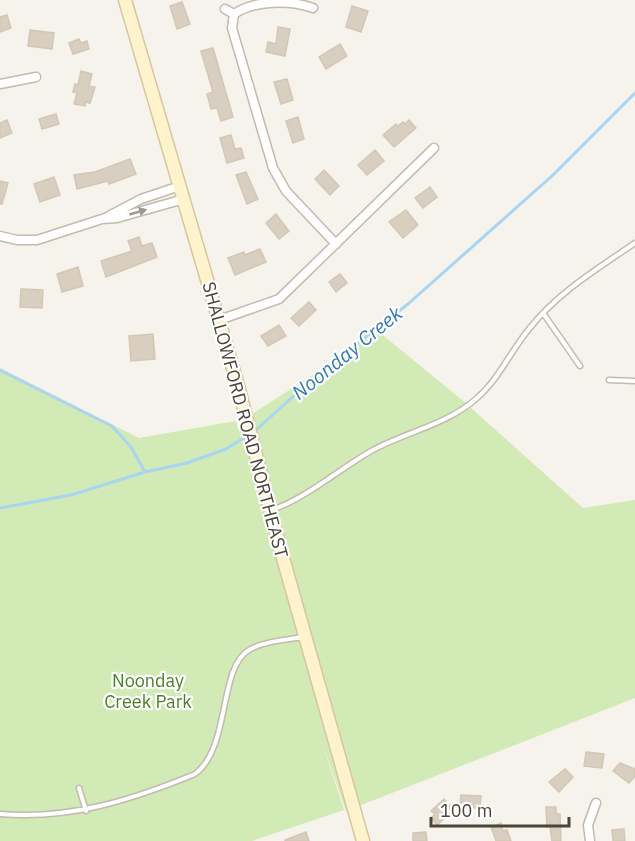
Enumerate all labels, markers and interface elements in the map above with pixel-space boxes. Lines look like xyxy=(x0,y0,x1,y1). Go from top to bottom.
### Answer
one-way arrow xyxy=(129,207,147,217)
street label: SHALLOWFORD ROAD NORTHEAST xyxy=(197,279,293,561)
water label: Noonday Creek xyxy=(286,299,408,405)
park label: Noonday Creek Park xyxy=(104,669,192,713)
scale bar xyxy=(431,790,569,828)
text: 100 m xyxy=(440,799,492,822)

